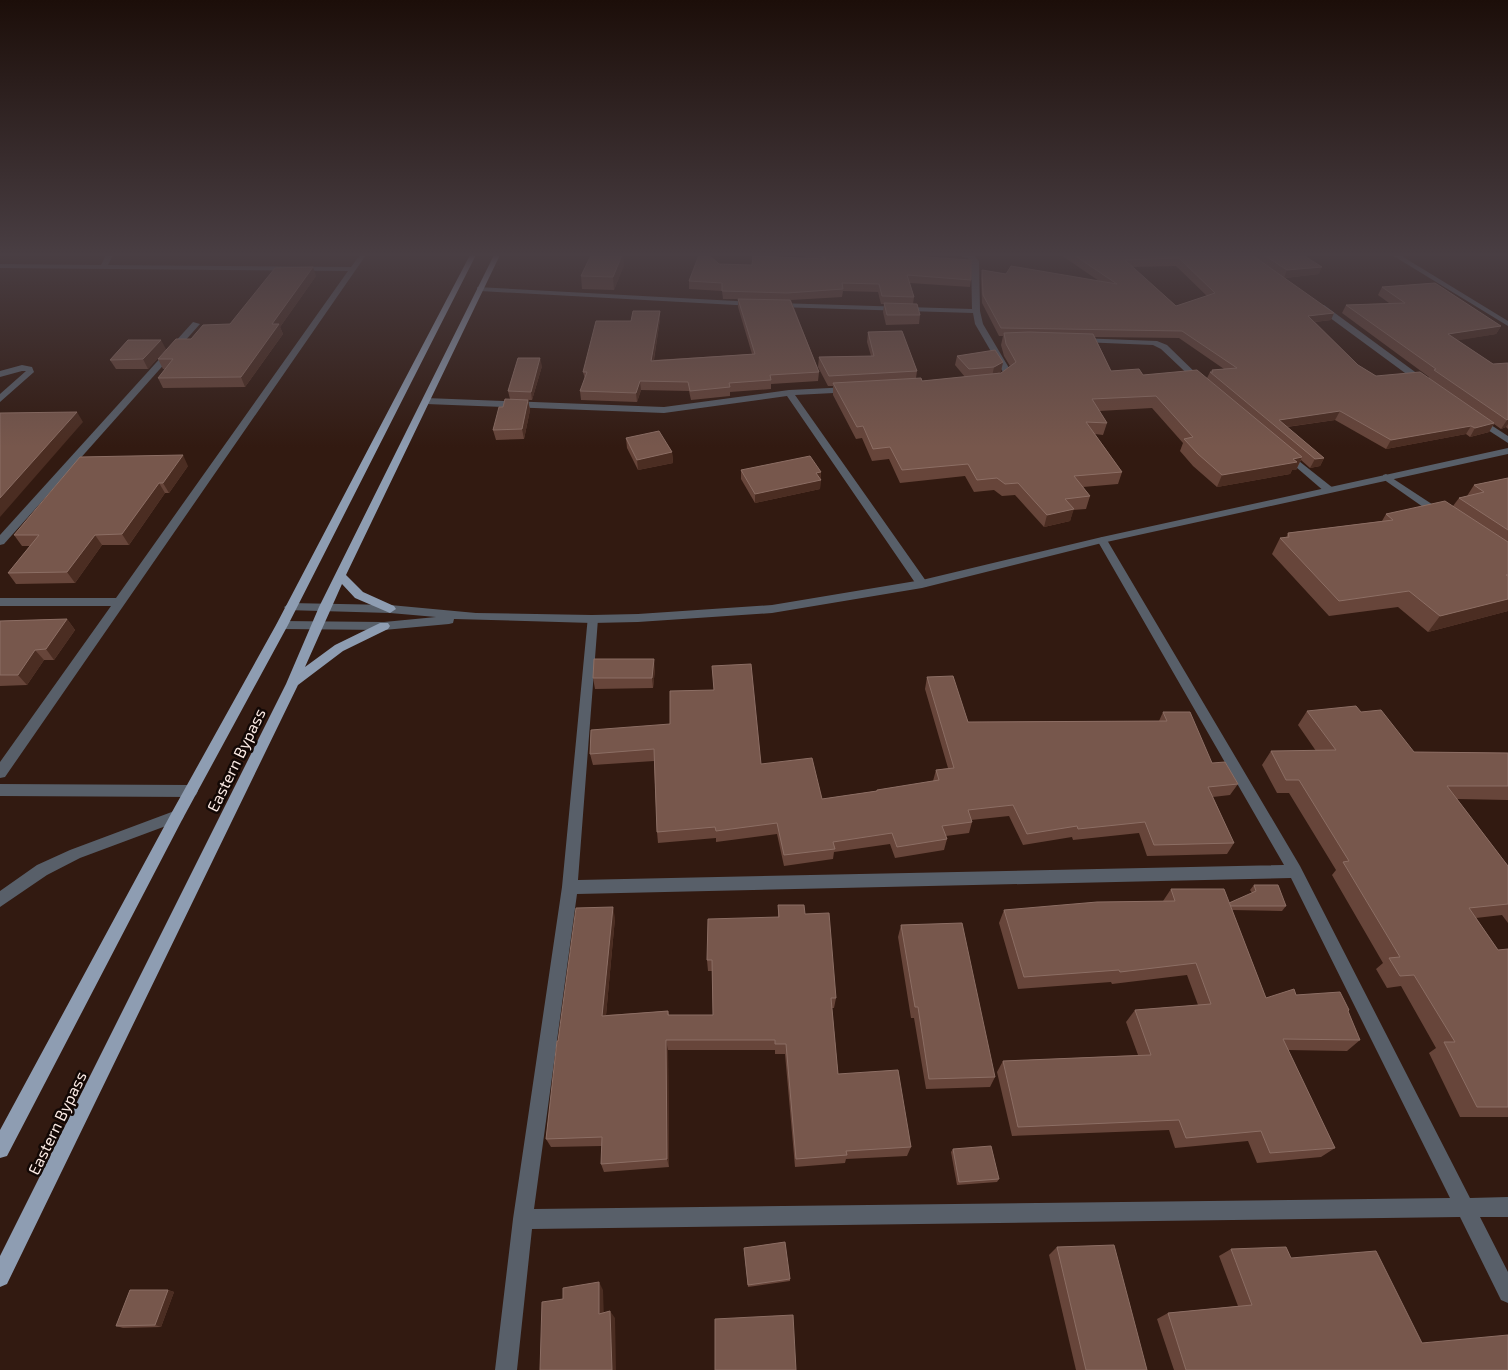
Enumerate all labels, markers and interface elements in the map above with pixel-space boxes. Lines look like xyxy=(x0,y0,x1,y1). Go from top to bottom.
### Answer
street label: Eastern Bypass xyxy=(202,705,269,815)
street label: Eastern Bypass xyxy=(23,1068,90,1178)

